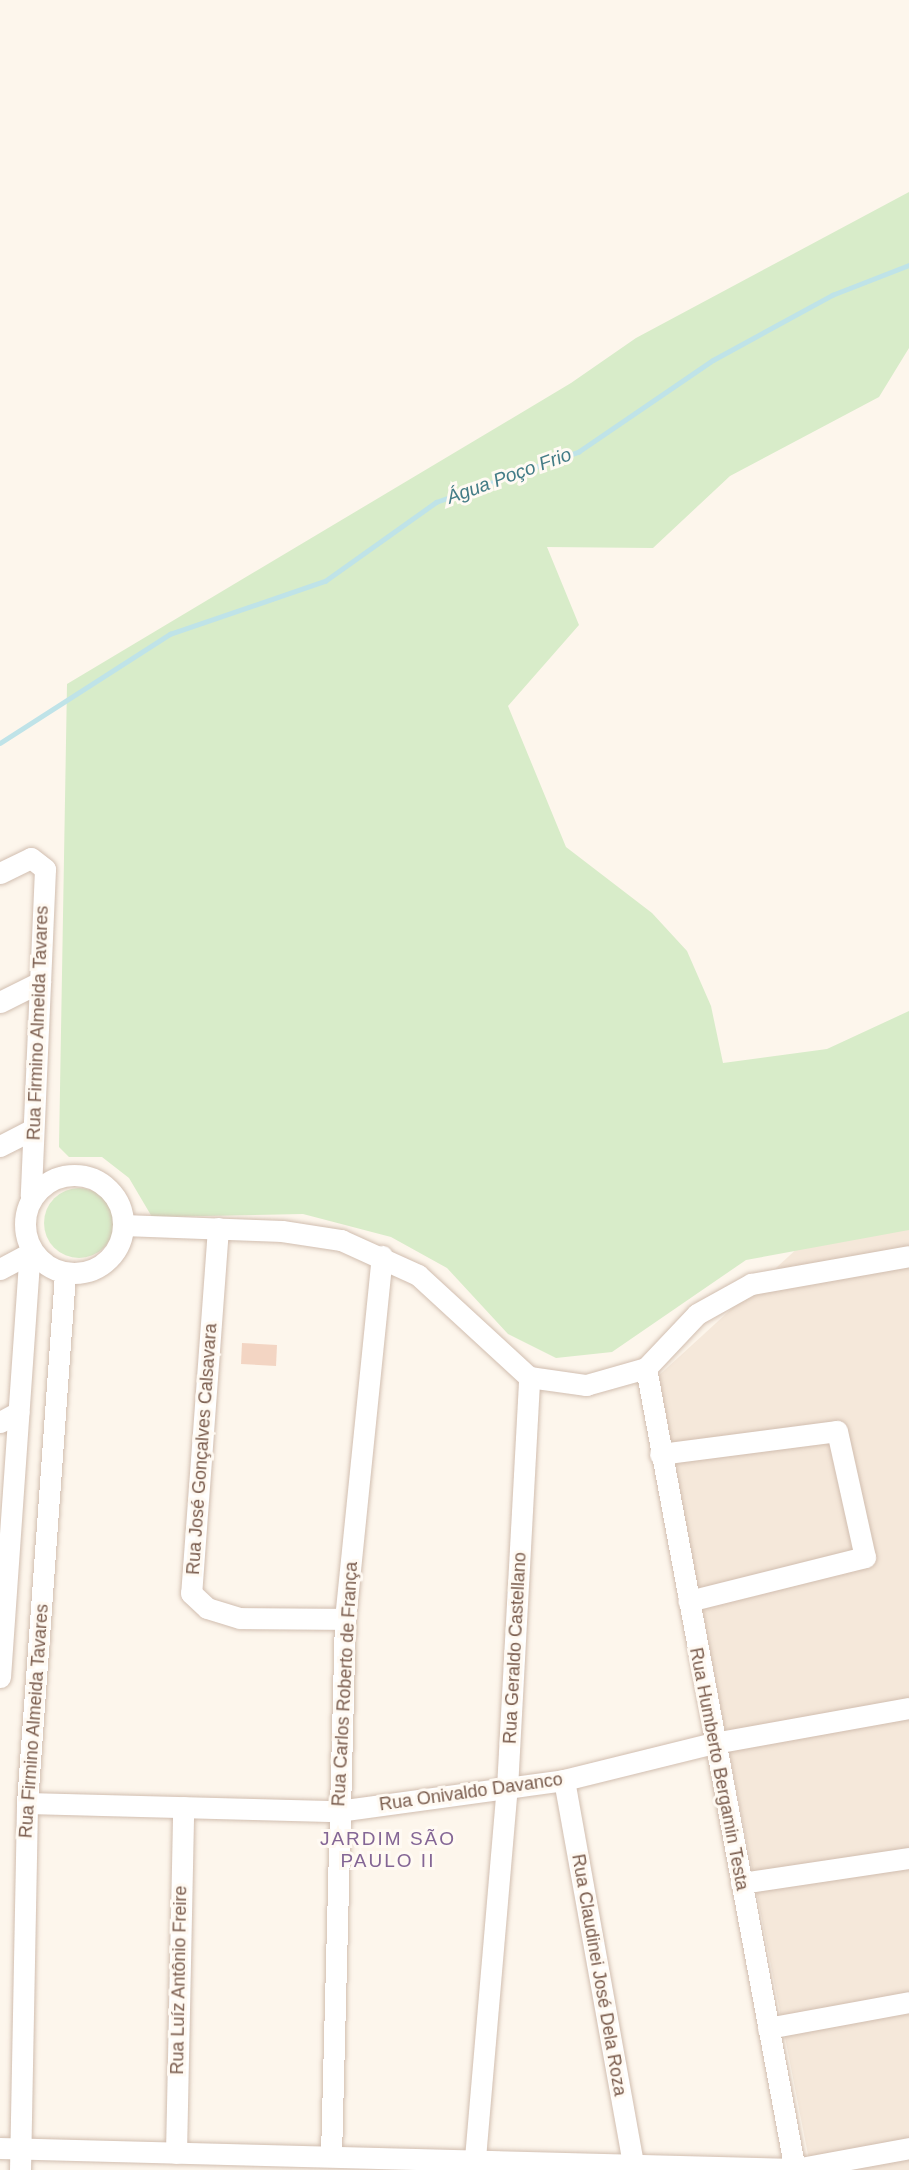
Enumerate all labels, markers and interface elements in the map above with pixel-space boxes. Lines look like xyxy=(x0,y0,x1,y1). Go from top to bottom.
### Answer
water label: Água Poço Frio xyxy=(444,443,574,509)
street label: Rua Firmino Almeida Tavares xyxy=(23,905,53,1141)
street label: Rua José Gonçalves Calsavara xyxy=(182,1322,222,1576)
street label: Rua Geraldo Castellano xyxy=(499,1552,531,1744)
street label: Rua Carlos Roberto de França xyxy=(328,1561,362,1807)
street label: Rua Firmino Almeida Tavares xyxy=(15,1602,53,1840)
street label: Rua Humberto Bergamin Testa xyxy=(685,1646,753,1892)
street label: Rua Onivaldo Davanco xyxy=(378,1768,564,1816)
district label: JARDIM SÃO PAULO II xyxy=(321,1828,455,1872)
street label: Rua Claudinei José Dela Roza xyxy=(567,1852,631,2098)
street label: Rua Luíz Antônio Freire xyxy=(167,1885,191,2075)

